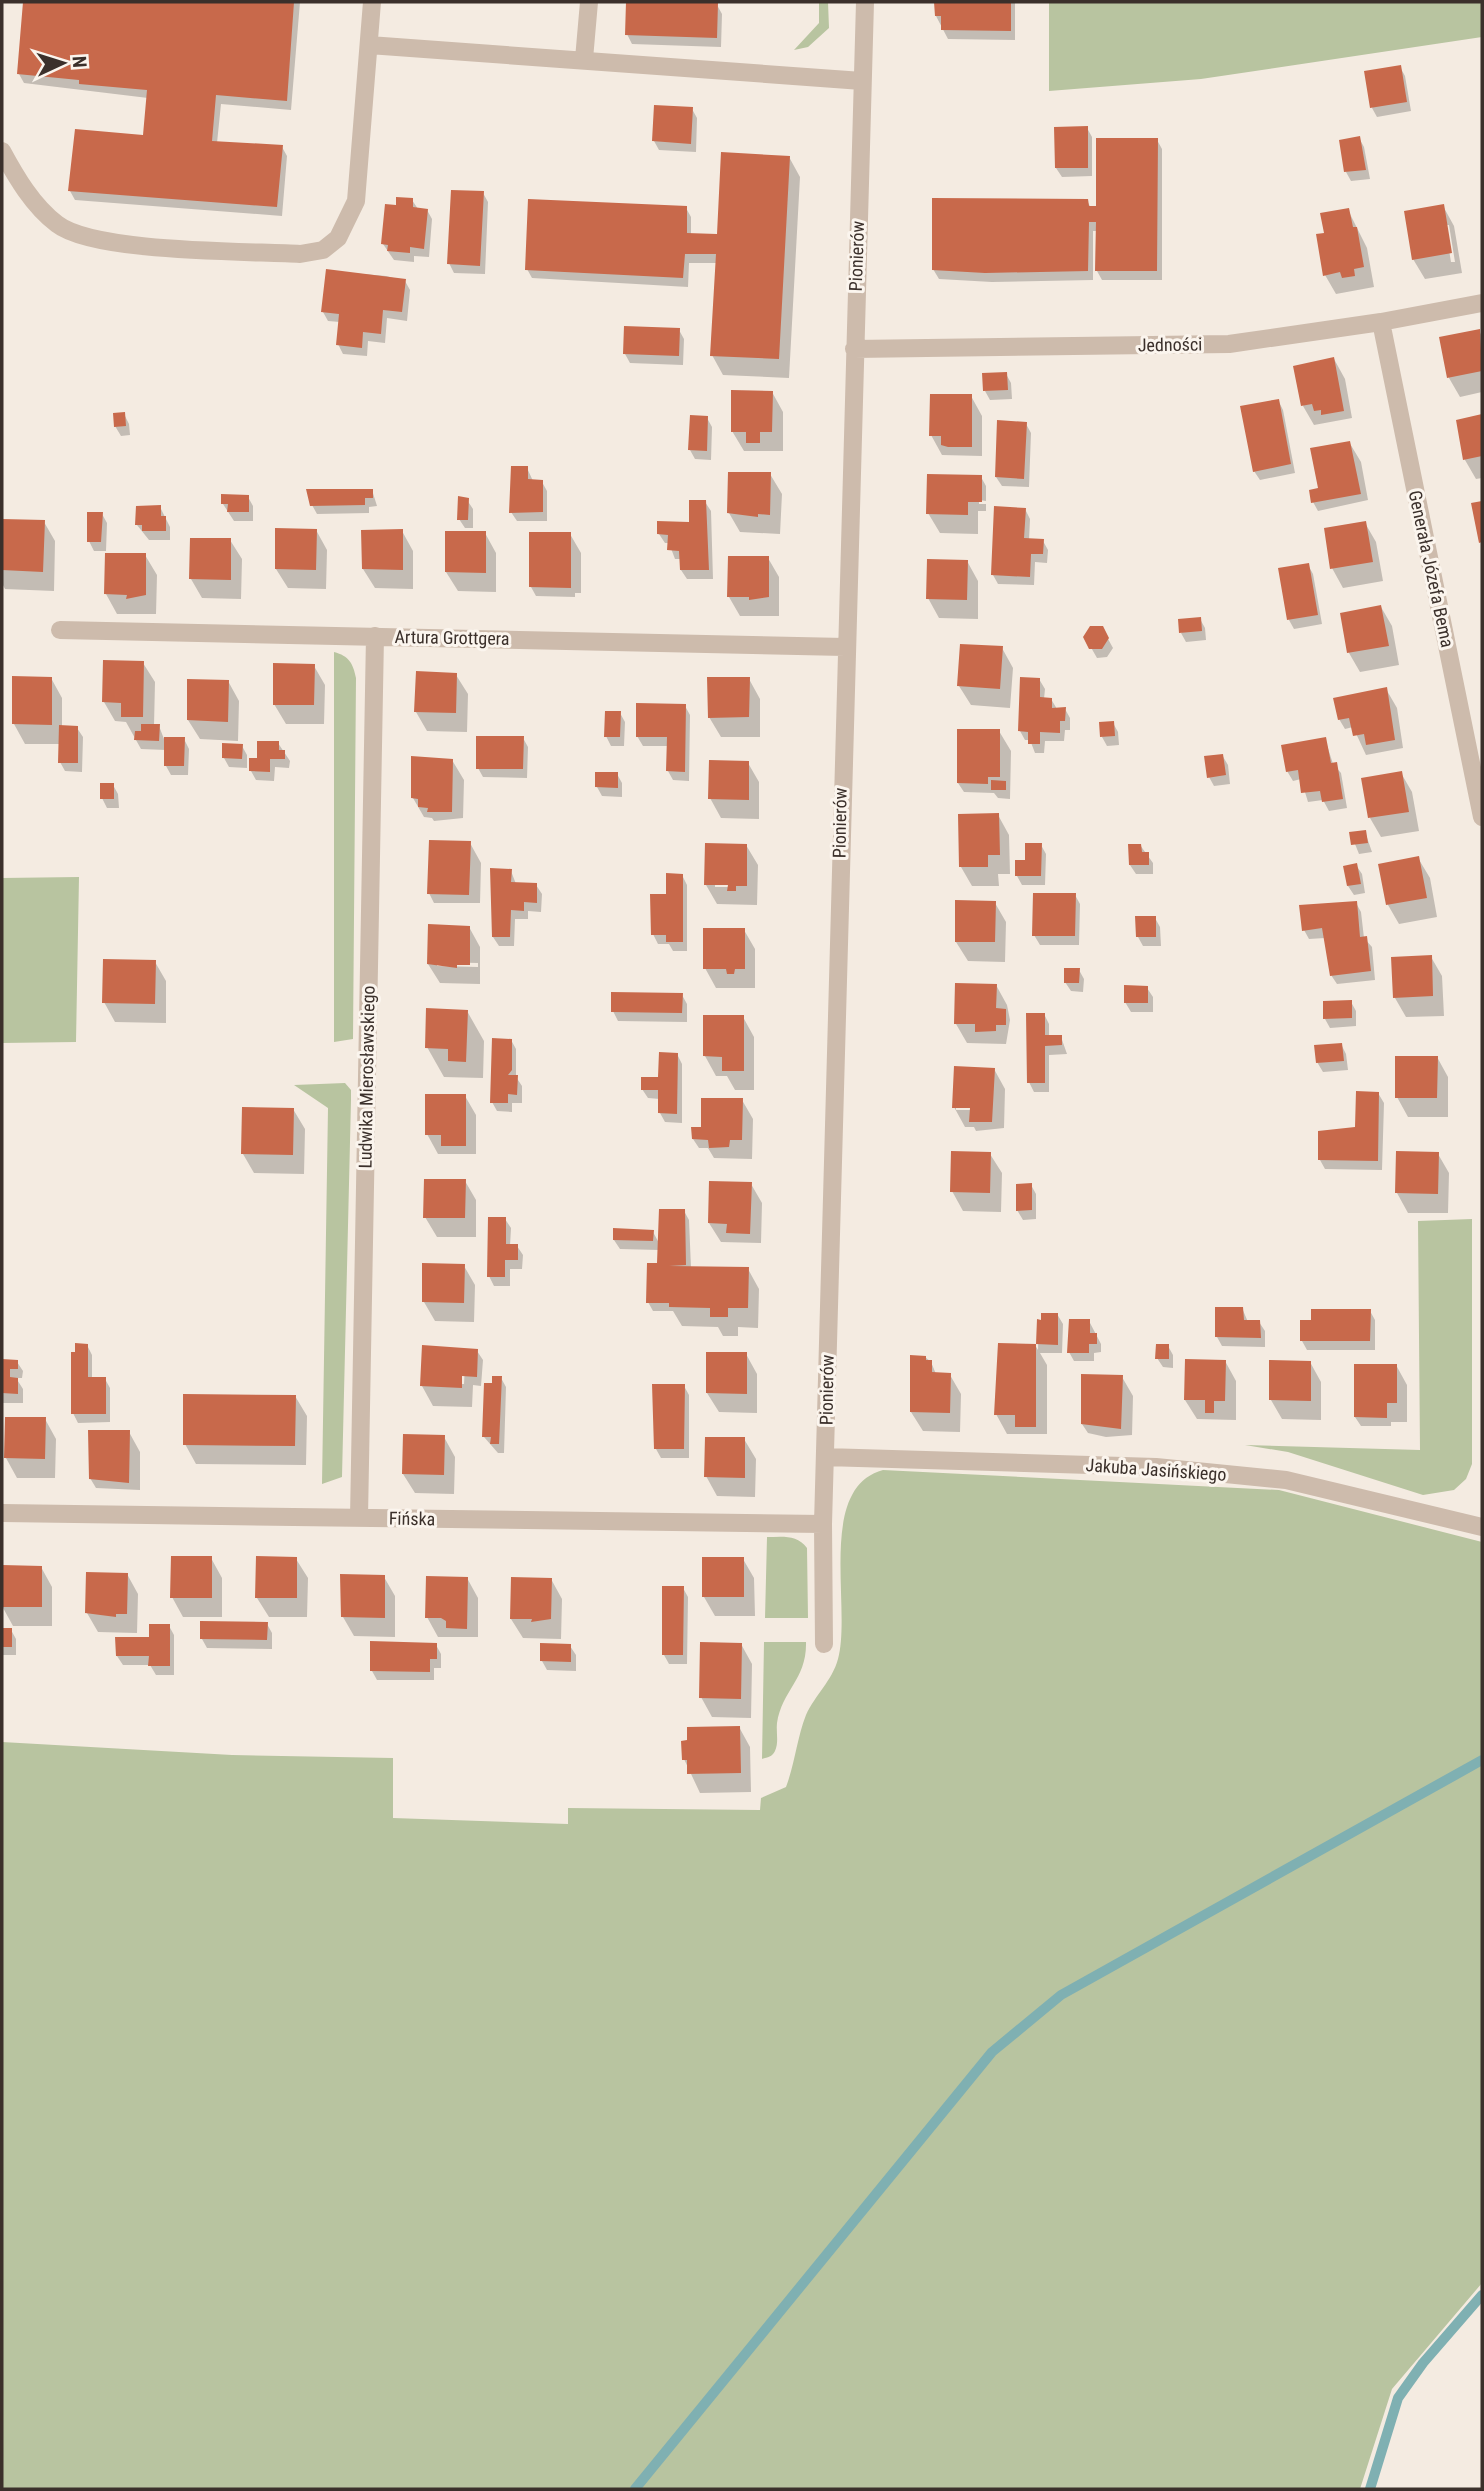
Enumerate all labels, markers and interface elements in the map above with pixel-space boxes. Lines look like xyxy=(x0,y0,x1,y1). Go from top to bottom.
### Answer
north arrow xyxy=(28,28,98,98)
text: N xyxy=(68,55,91,68)
street label: Pionierów xyxy=(845,220,868,292)
street label: Jedności xyxy=(1138,333,1202,356)
street label: Generała Józefa Bema xyxy=(1405,488,1458,649)
street label: Artura Grottgera xyxy=(394,626,510,649)
street label: Pionierów xyxy=(828,787,851,858)
street label: Ludwika Mierosławskiego xyxy=(354,985,379,1169)
street label: Pionierów xyxy=(815,1354,838,1425)
street label: Jakuba Jasińskiego xyxy=(1085,1454,1227,1485)
street label: Fińska xyxy=(389,1508,435,1529)

